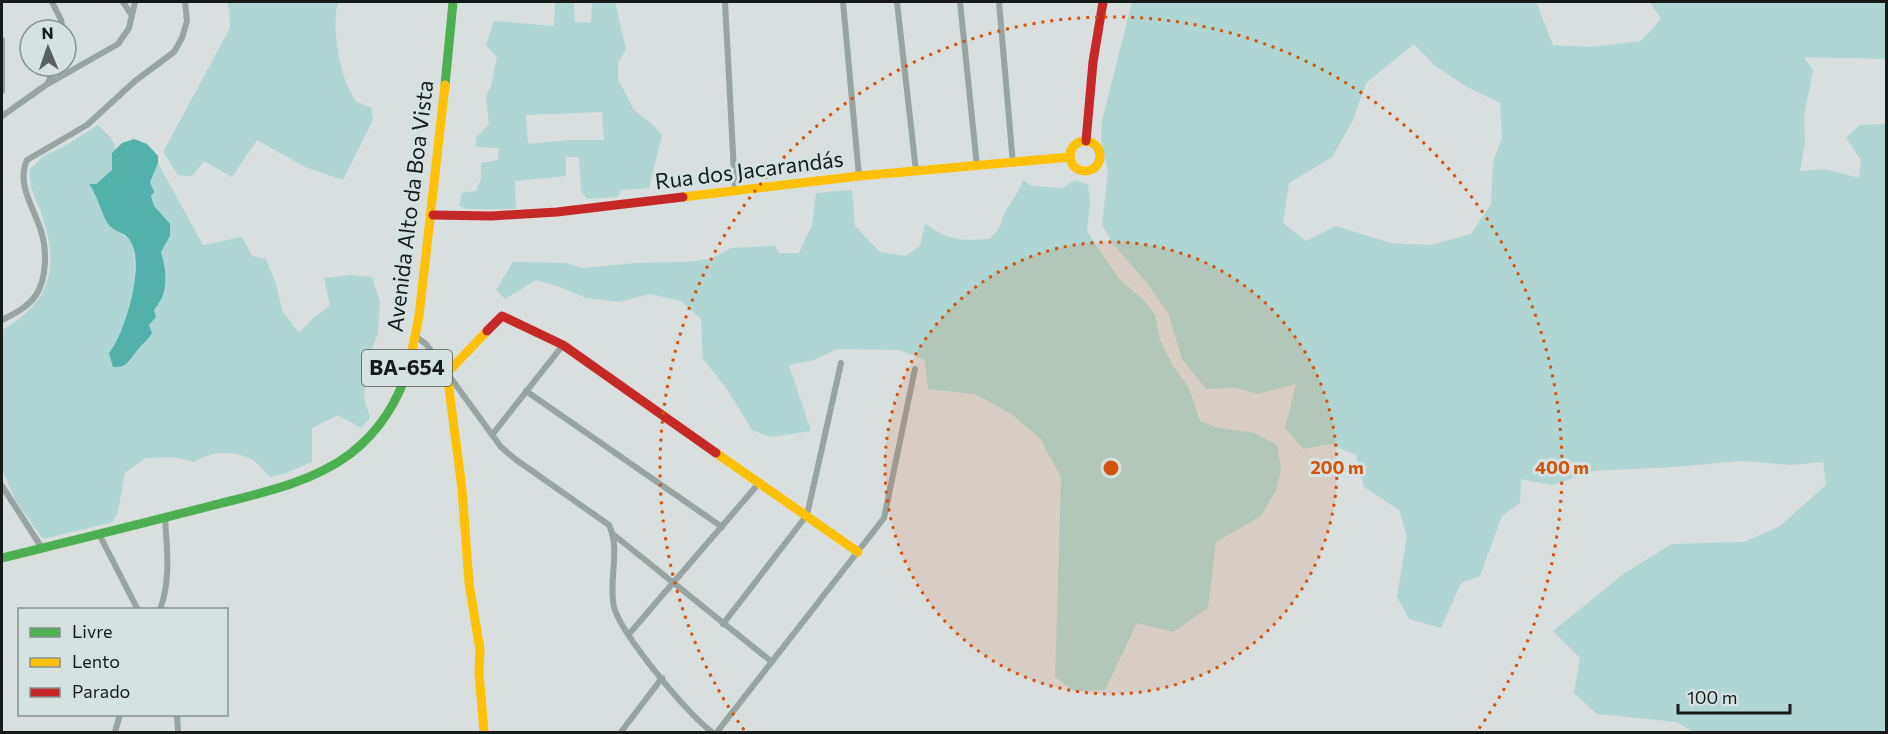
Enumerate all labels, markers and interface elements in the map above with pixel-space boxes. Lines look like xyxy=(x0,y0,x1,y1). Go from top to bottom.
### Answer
north arrow xyxy=(18,18,78,78)
text: N xyxy=(41,23,54,42)
street label: Avenida Alto da Boa Vista xyxy=(381,79,438,333)
street label: Rua dos Jacarandás xyxy=(653,145,845,194)
road number: BA-654 xyxy=(362,350,452,386)
text: 200 m xyxy=(1310,456,1364,478)
text: 400 m xyxy=(1535,456,1589,478)
centre of rings xyxy=(1101,458,1121,478)
legend xyxy=(18,608,228,716)
text: Livre xyxy=(72,620,113,642)
text: Lento xyxy=(72,650,120,672)
scale bar xyxy=(1678,677,1790,715)
text: Parado xyxy=(72,680,130,702)
text: 100 m xyxy=(1687,686,1737,708)

